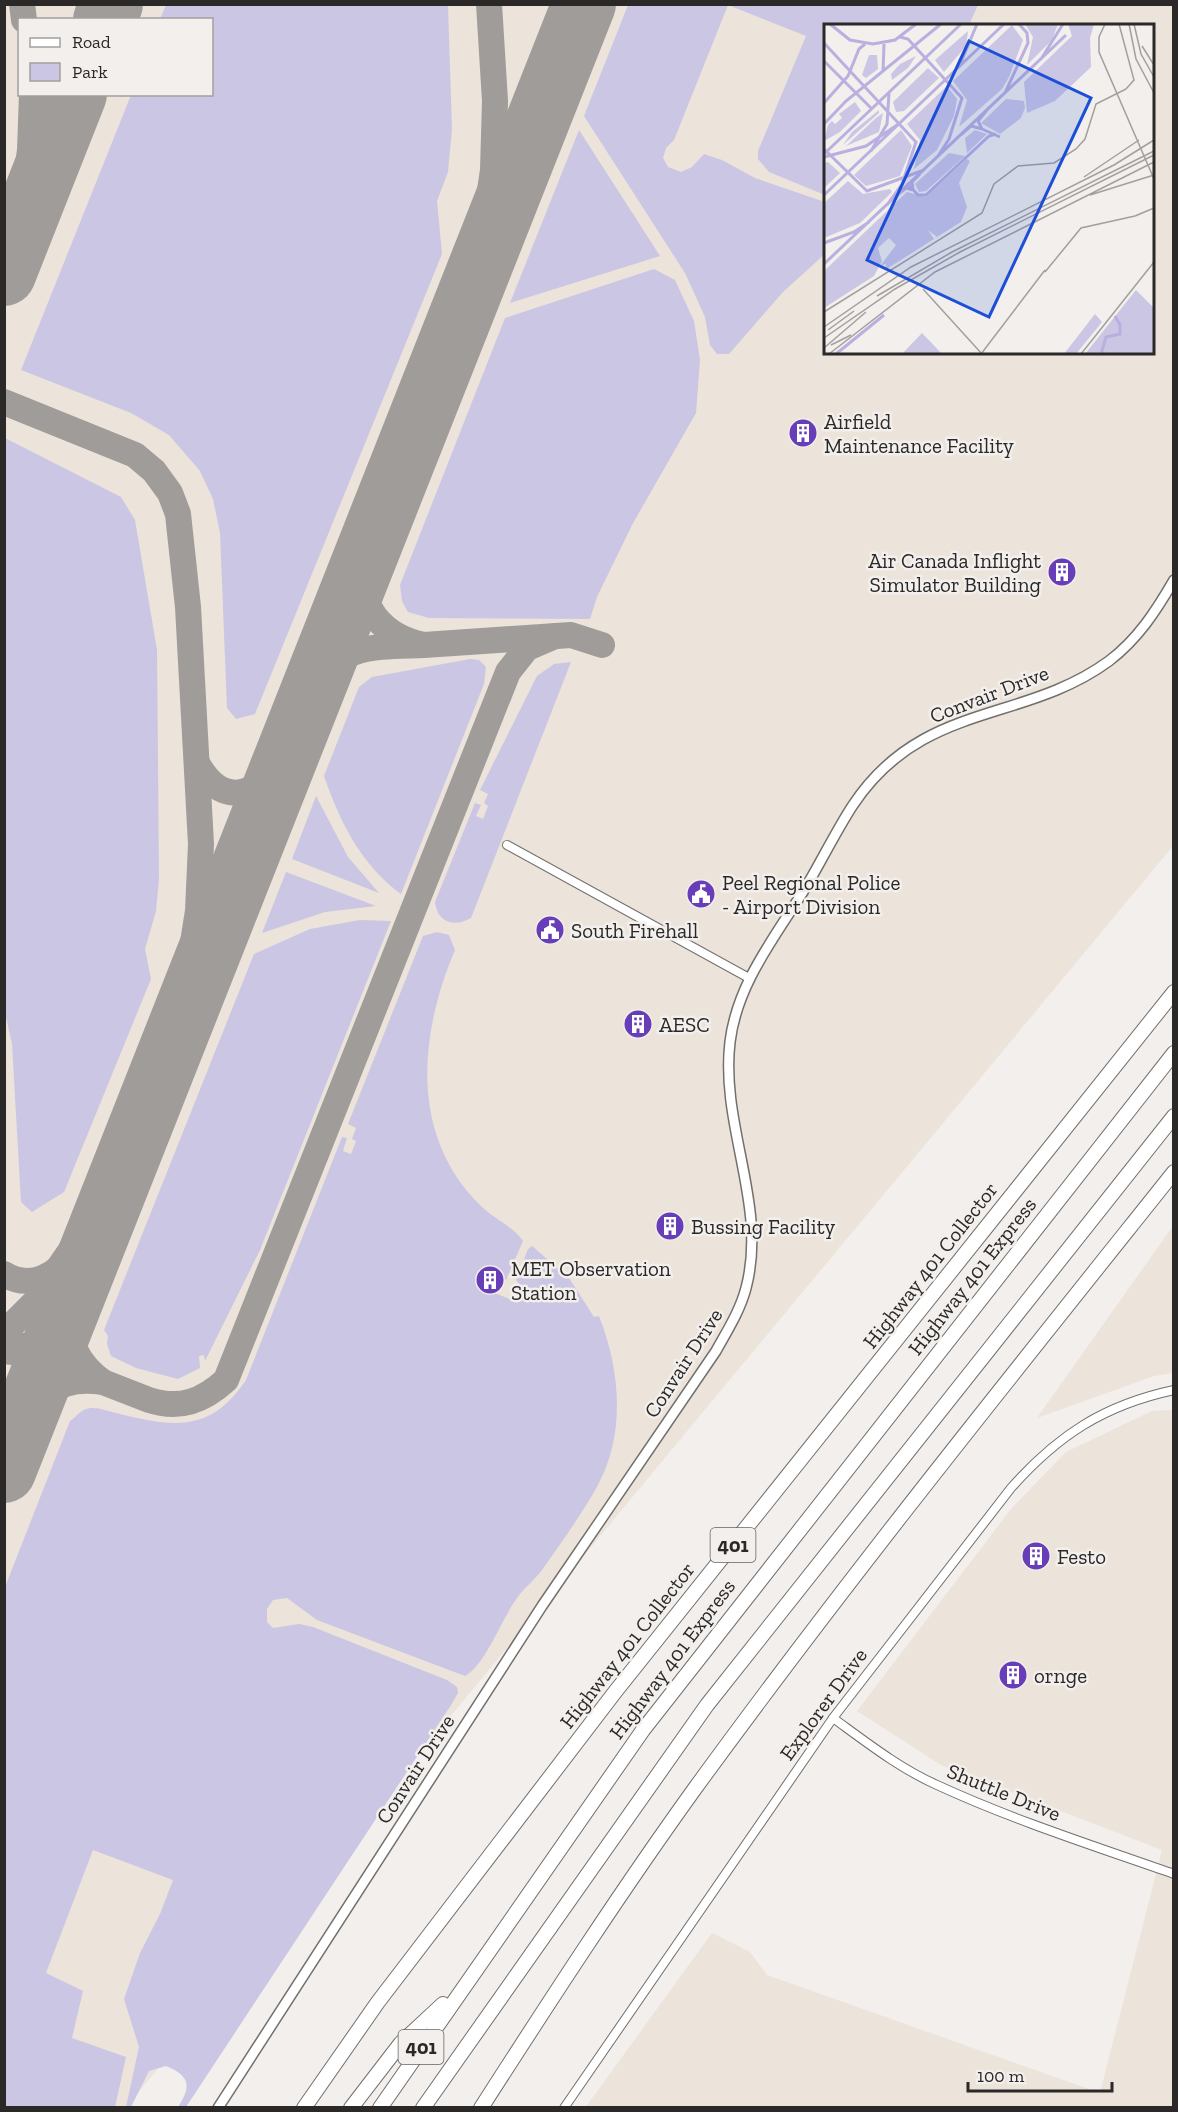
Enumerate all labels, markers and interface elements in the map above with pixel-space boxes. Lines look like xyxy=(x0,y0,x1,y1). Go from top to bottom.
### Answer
legend xyxy=(18,18,213,96)
inset map xyxy=(824,24,1154,354)
text: Road xyxy=(72,31,111,53)
text: Park xyxy=(72,61,108,83)
place label: Airfield Maintenance Facility xyxy=(824,409,1014,458)
building icon: Airfield Maintenance Facility xyxy=(787,417,819,449)
place label: Air Canada Inflight Simulator Building xyxy=(868,548,1041,597)
building icon: Air Canada Inflight Simulator Building xyxy=(1046,556,1078,588)
street label: Convair Drive xyxy=(926,660,1052,728)
place label: Peel Regional Police - Airport Division xyxy=(722,870,900,919)
public building icon: Peel Regional Police - Airport Division xyxy=(685,878,717,910)
public building icon: South Firehall xyxy=(534,914,566,946)
place label: South Firehall xyxy=(571,918,699,943)
building icon: AESC xyxy=(622,1008,654,1040)
place label: AESC xyxy=(659,1012,710,1037)
street label: Highway 401 Collector xyxy=(857,1177,1003,1353)
street label: Highway 401 Express xyxy=(903,1192,1041,1360)
building icon: Bussing Facility xyxy=(654,1210,686,1242)
place label: Bussing Facility xyxy=(691,1214,835,1239)
place label: MET Observation Station xyxy=(511,1256,671,1305)
building icon: MET Observation Station xyxy=(474,1264,506,1296)
street label: Convair Drive xyxy=(638,1304,728,1422)
road number: 401 xyxy=(710,1528,756,1562)
building icon: Festo xyxy=(1020,1540,1052,1572)
place label: Festo xyxy=(1057,1544,1106,1569)
street label: Highway 401 Collector xyxy=(554,1557,700,1733)
street label: Highway 401 Express xyxy=(604,1574,740,1744)
street label: Explorer Drive xyxy=(774,1643,872,1765)
building icon: ornge xyxy=(997,1659,1029,1691)
place label: ornge xyxy=(1034,1663,1087,1688)
street label: Convair Drive xyxy=(370,1710,460,1828)
street label: Shuttle Drive xyxy=(944,1758,1064,1826)
road number: 401 xyxy=(398,2030,444,2064)
scale bar xyxy=(968,2055,1112,2093)
text: 100 m xyxy=(977,2065,1025,2087)

